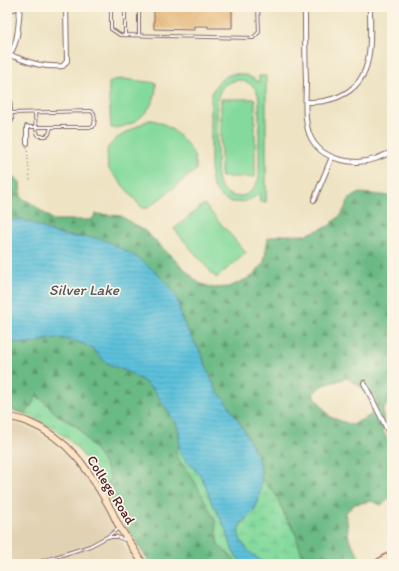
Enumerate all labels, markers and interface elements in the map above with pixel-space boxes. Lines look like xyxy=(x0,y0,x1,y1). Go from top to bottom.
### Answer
water label: Silver Lake xyxy=(49,281,120,299)
street label: College Road xyxy=(83,452,139,528)

